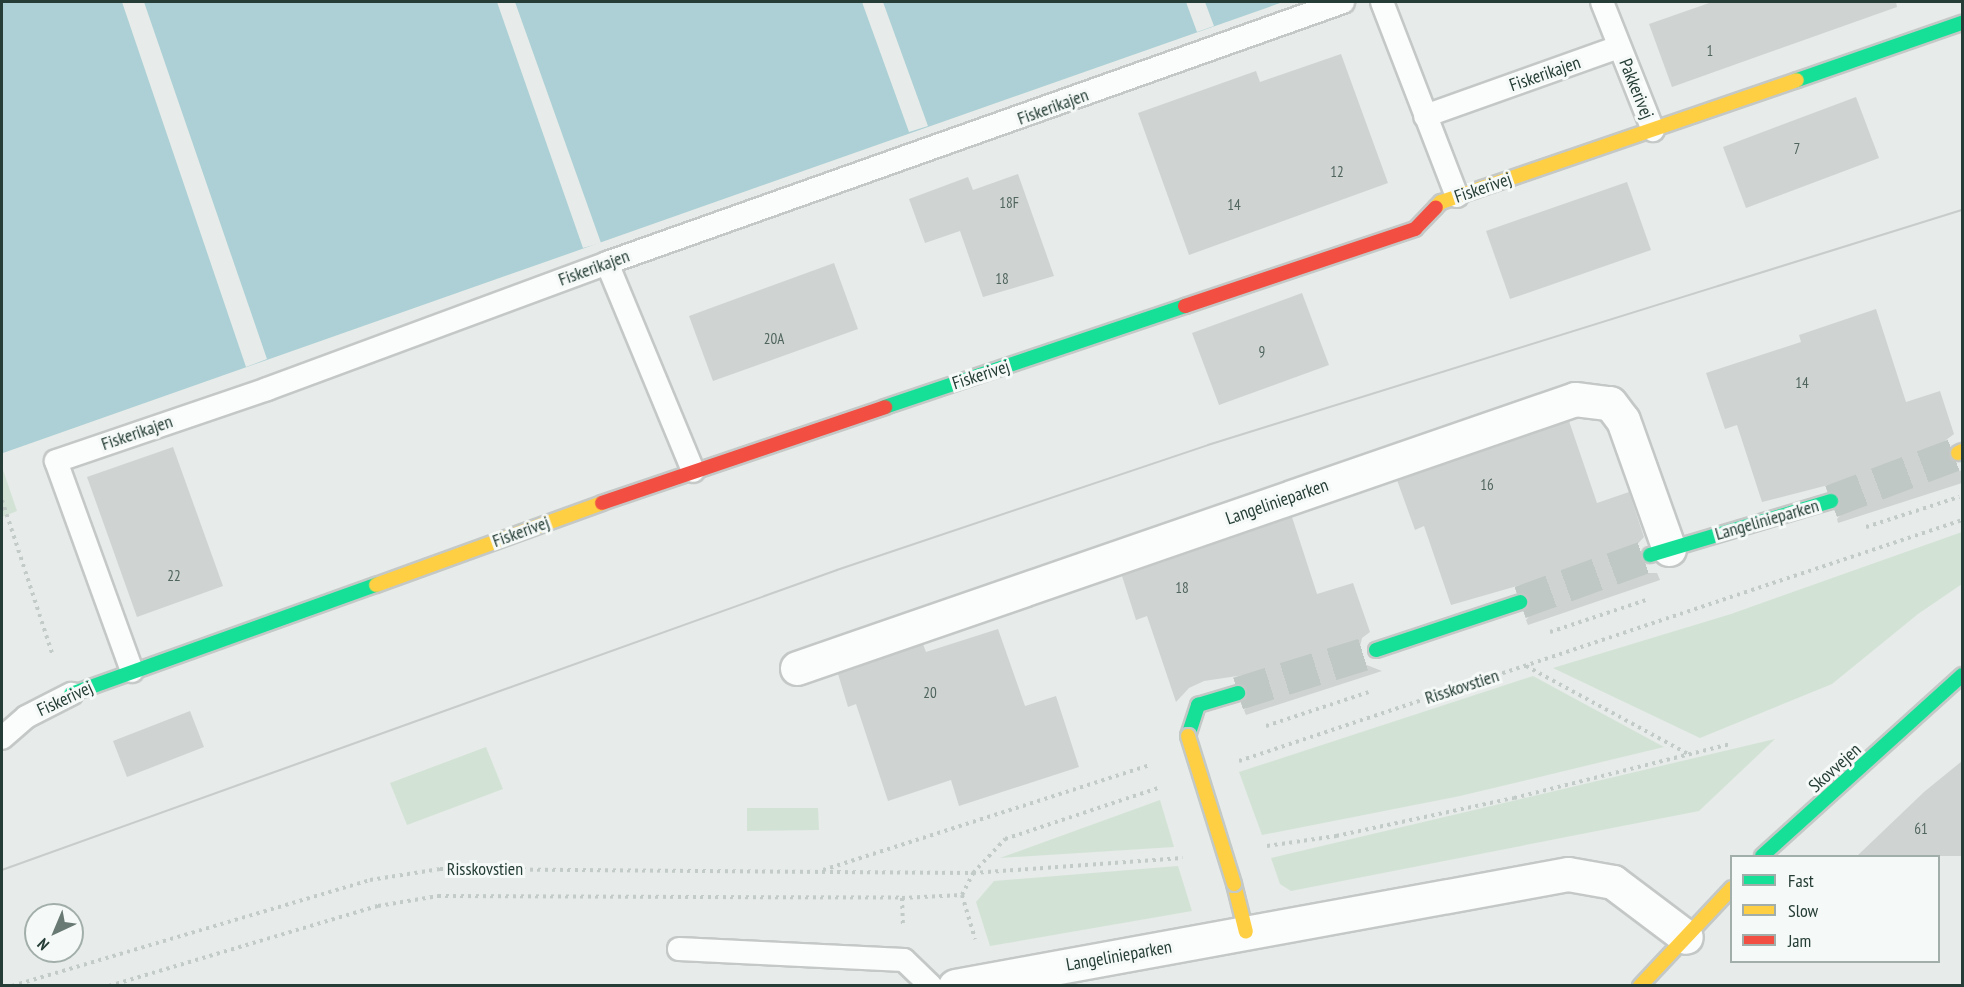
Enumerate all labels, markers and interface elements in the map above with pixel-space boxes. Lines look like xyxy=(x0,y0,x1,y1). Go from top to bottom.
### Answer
house number: 1 xyxy=(1707,42,1713,60)
street label: Fiskerikajen xyxy=(1507,52,1583,96)
street label: Pakkerivej xyxy=(1614,56,1658,122)
street label: Fiskerikajen xyxy=(1015,84,1091,130)
house number: 7 xyxy=(1794,140,1800,158)
house number: 12 xyxy=(1330,163,1344,181)
street label: Fiskerivej xyxy=(1452,168,1514,208)
house number: 18F xyxy=(999,194,1019,212)
house number: 14 xyxy=(1227,196,1241,214)
street label: Fiskerikajen xyxy=(556,245,632,291)
house number: 18 xyxy=(995,270,1009,288)
house number: 20A xyxy=(764,330,784,348)
house number: 9 xyxy=(1259,343,1265,361)
street label: Fiskerivej xyxy=(950,356,1012,394)
house number: 14 xyxy=(1795,374,1809,392)
street label: Fiskerikajen xyxy=(99,411,175,455)
street label: Langelinieparken xyxy=(1223,474,1331,530)
house number: 16 xyxy=(1480,476,1494,494)
street label: Langelinieparken xyxy=(1713,495,1821,545)
street label: Fiskerivej xyxy=(490,512,552,552)
house number: 22 xyxy=(167,567,181,585)
house number: 18 xyxy=(1175,579,1189,597)
street label: Risskovstien xyxy=(1422,665,1502,709)
street label: Fiskerivej xyxy=(34,677,96,721)
house number: 20 xyxy=(923,684,937,702)
street label: Skovvejen xyxy=(1804,739,1866,797)
house number: 61 xyxy=(1914,820,1928,838)
legend xyxy=(1730,855,1940,963)
street label: Risskovstien xyxy=(447,858,523,880)
text: Fast xyxy=(1788,869,1814,892)
text: Slow xyxy=(1788,899,1818,922)
north arrow xyxy=(24,903,84,963)
text: Jam xyxy=(1788,929,1811,952)
text: N xyxy=(33,934,53,955)
street label: Langelinieparken xyxy=(1064,936,1174,976)

